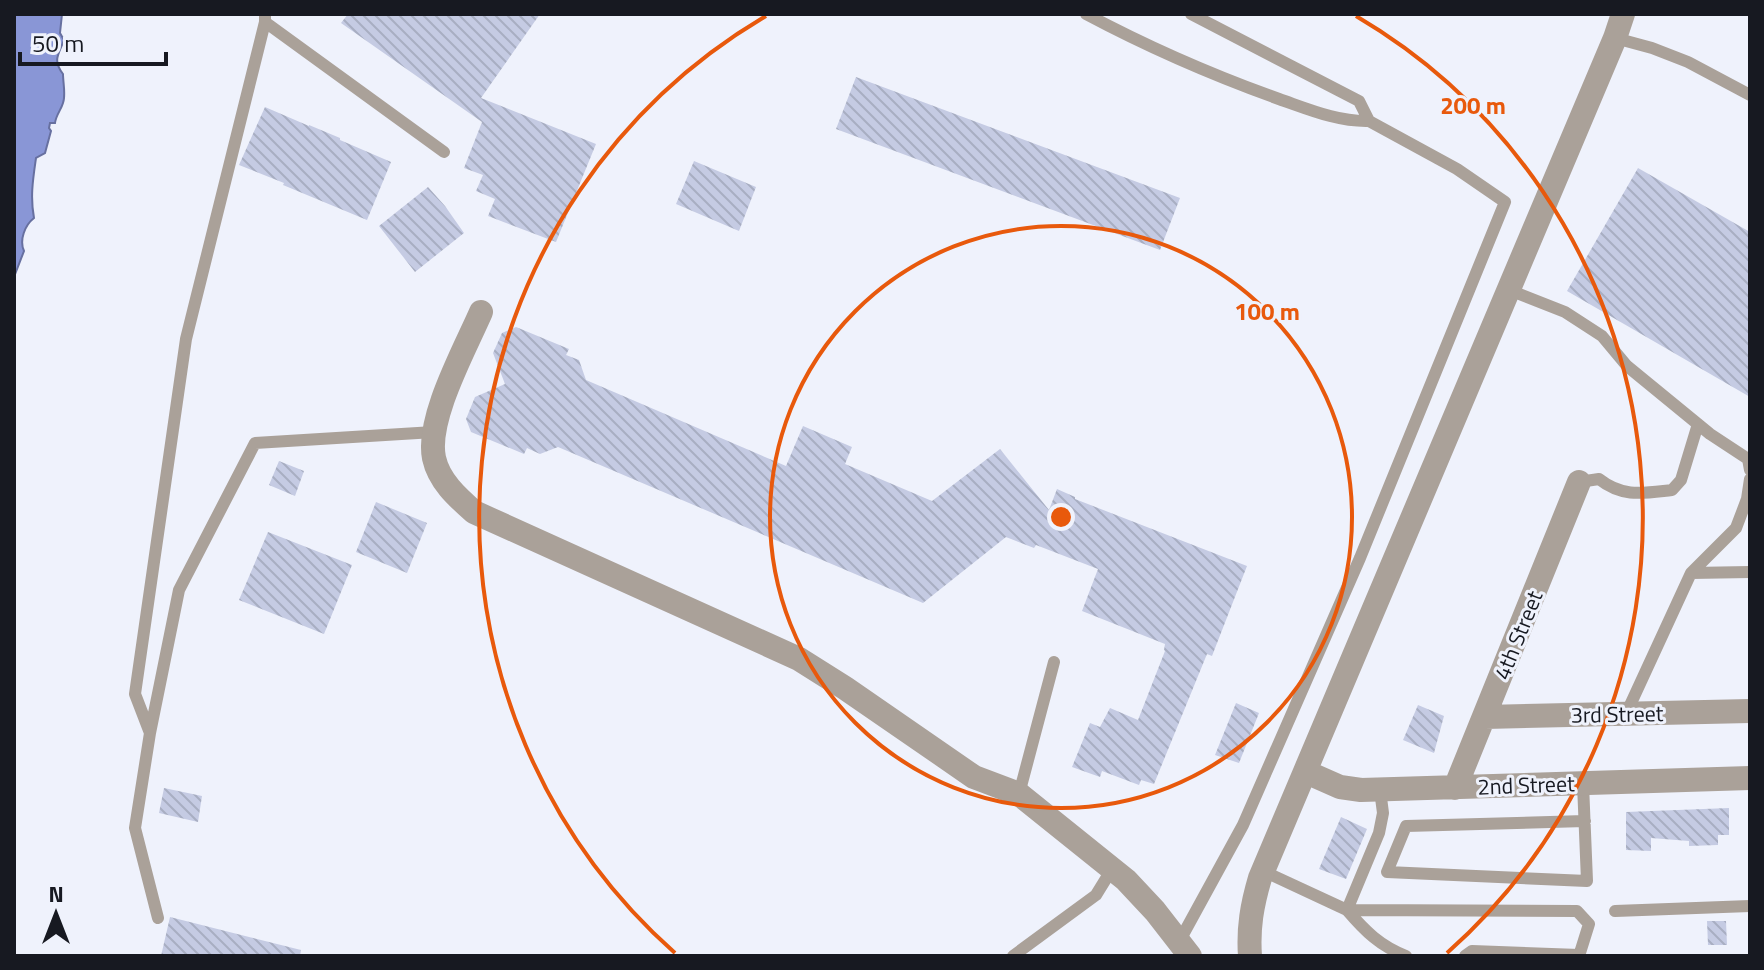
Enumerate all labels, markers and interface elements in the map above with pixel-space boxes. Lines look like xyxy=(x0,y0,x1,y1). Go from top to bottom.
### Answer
scale bar xyxy=(20,16,166,66)
text: 50 m xyxy=(32,25,84,61)
text: 200 m xyxy=(1440,87,1506,123)
text: 100 m xyxy=(1234,293,1300,329)
centre of rings xyxy=(1047,503,1075,531)
street label: 4th Street xyxy=(1485,585,1551,685)
street label: 3rd Street xyxy=(1570,696,1664,732)
street label: 2nd Street xyxy=(1477,766,1575,804)
north arrow xyxy=(16,874,96,954)
text: N xyxy=(48,877,64,911)

